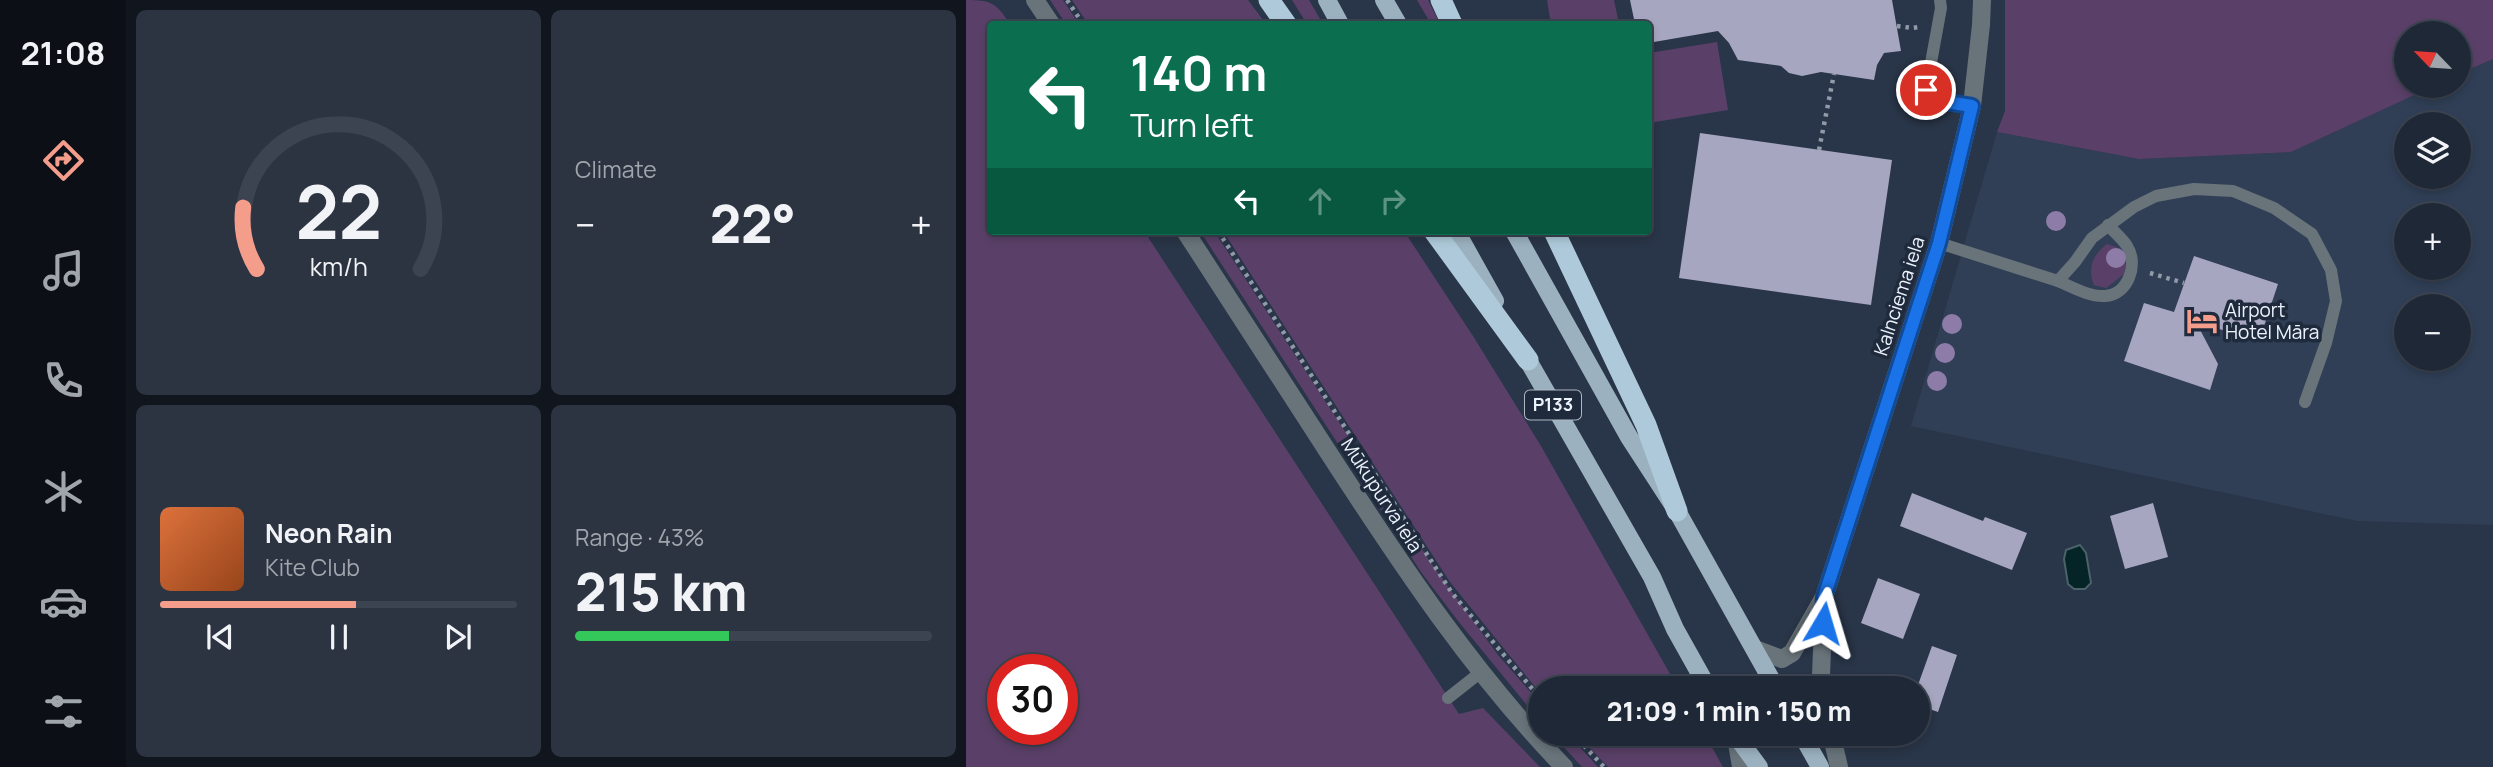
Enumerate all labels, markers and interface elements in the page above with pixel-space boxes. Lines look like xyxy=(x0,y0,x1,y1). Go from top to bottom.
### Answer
north arrow xyxy=(2394,21,2471,98)
map controls xyxy=(2394,21,2471,371)
text: 21:08 xyxy=(21,31,105,75)
text: 140 m xyxy=(1130,39,1267,106)
icon: left xyxy=(1015,49,1106,140)
pin xyxy=(1896,60,1956,120)
icon: arrive xyxy=(1907,71,1945,109)
text: Turn left xyxy=(1130,103,1254,147)
button: layers xyxy=(2394,112,2471,189)
icon: directions xyxy=(39,136,88,185)
text: Climate xyxy=(575,153,657,185)
text: 22 xyxy=(295,161,382,261)
icon: left xyxy=(1228,182,1266,220)
icon: ahead xyxy=(1301,182,1339,220)
icon: right xyxy=(1374,182,1412,220)
text: 22° xyxy=(710,188,796,259)
text: − xyxy=(575,198,596,250)
text: + xyxy=(910,198,932,250)
button: + xyxy=(2394,203,2471,280)
street label: Kalnciema iela xyxy=(1867,233,1931,359)
icon: music xyxy=(39,246,88,295)
text: km/h xyxy=(309,248,368,283)
button: − xyxy=(2394,294,2471,371)
place label: Airport Hotel Māra xyxy=(2225,297,2319,345)
hotel icon: Airport Hotel Māra xyxy=(2185,304,2219,338)
icon: phone xyxy=(39,356,88,405)
road number: P133 xyxy=(1525,390,1581,419)
street label: Mūkupurva iela xyxy=(1335,433,1429,557)
icon: climate xyxy=(39,467,88,516)
text: Neon Rain xyxy=(265,515,393,551)
text: Range · 43% xyxy=(575,521,704,553)
text: Kite Club xyxy=(265,551,360,583)
text: 215 km xyxy=(575,556,747,627)
icon: car xyxy=(39,577,88,626)
position arrow xyxy=(1786,586,1860,660)
icon: previous xyxy=(201,618,239,656)
icon: pause xyxy=(320,618,358,656)
icon: next xyxy=(439,618,477,656)
speed limit sign: 30 xyxy=(987,654,1078,745)
icon: filters xyxy=(39,687,88,736)
text: 21:09 · 1 min · 150 m xyxy=(1607,693,1851,729)

